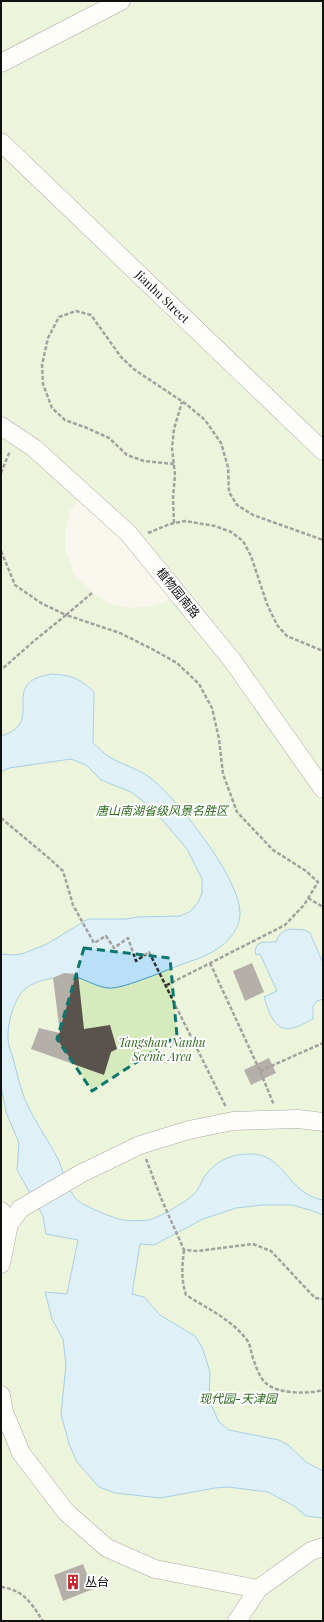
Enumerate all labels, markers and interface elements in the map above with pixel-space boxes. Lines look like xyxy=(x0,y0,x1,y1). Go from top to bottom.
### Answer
street label: Jianhu Street xyxy=(131,266,194,327)
street label: 植物园南路 xyxy=(154,564,204,621)
park label: 唐山南湖省级风景名胜区 xyxy=(96,802,230,818)
park label: Tangshan Nanhu Scenic Area xyxy=(118,1034,206,1064)
park label: 现代园-天津园 xyxy=(199,1390,279,1406)
building icon: 丛台 xyxy=(64,1573,82,1591)
place label: 丛台 xyxy=(85,1573,109,1589)

